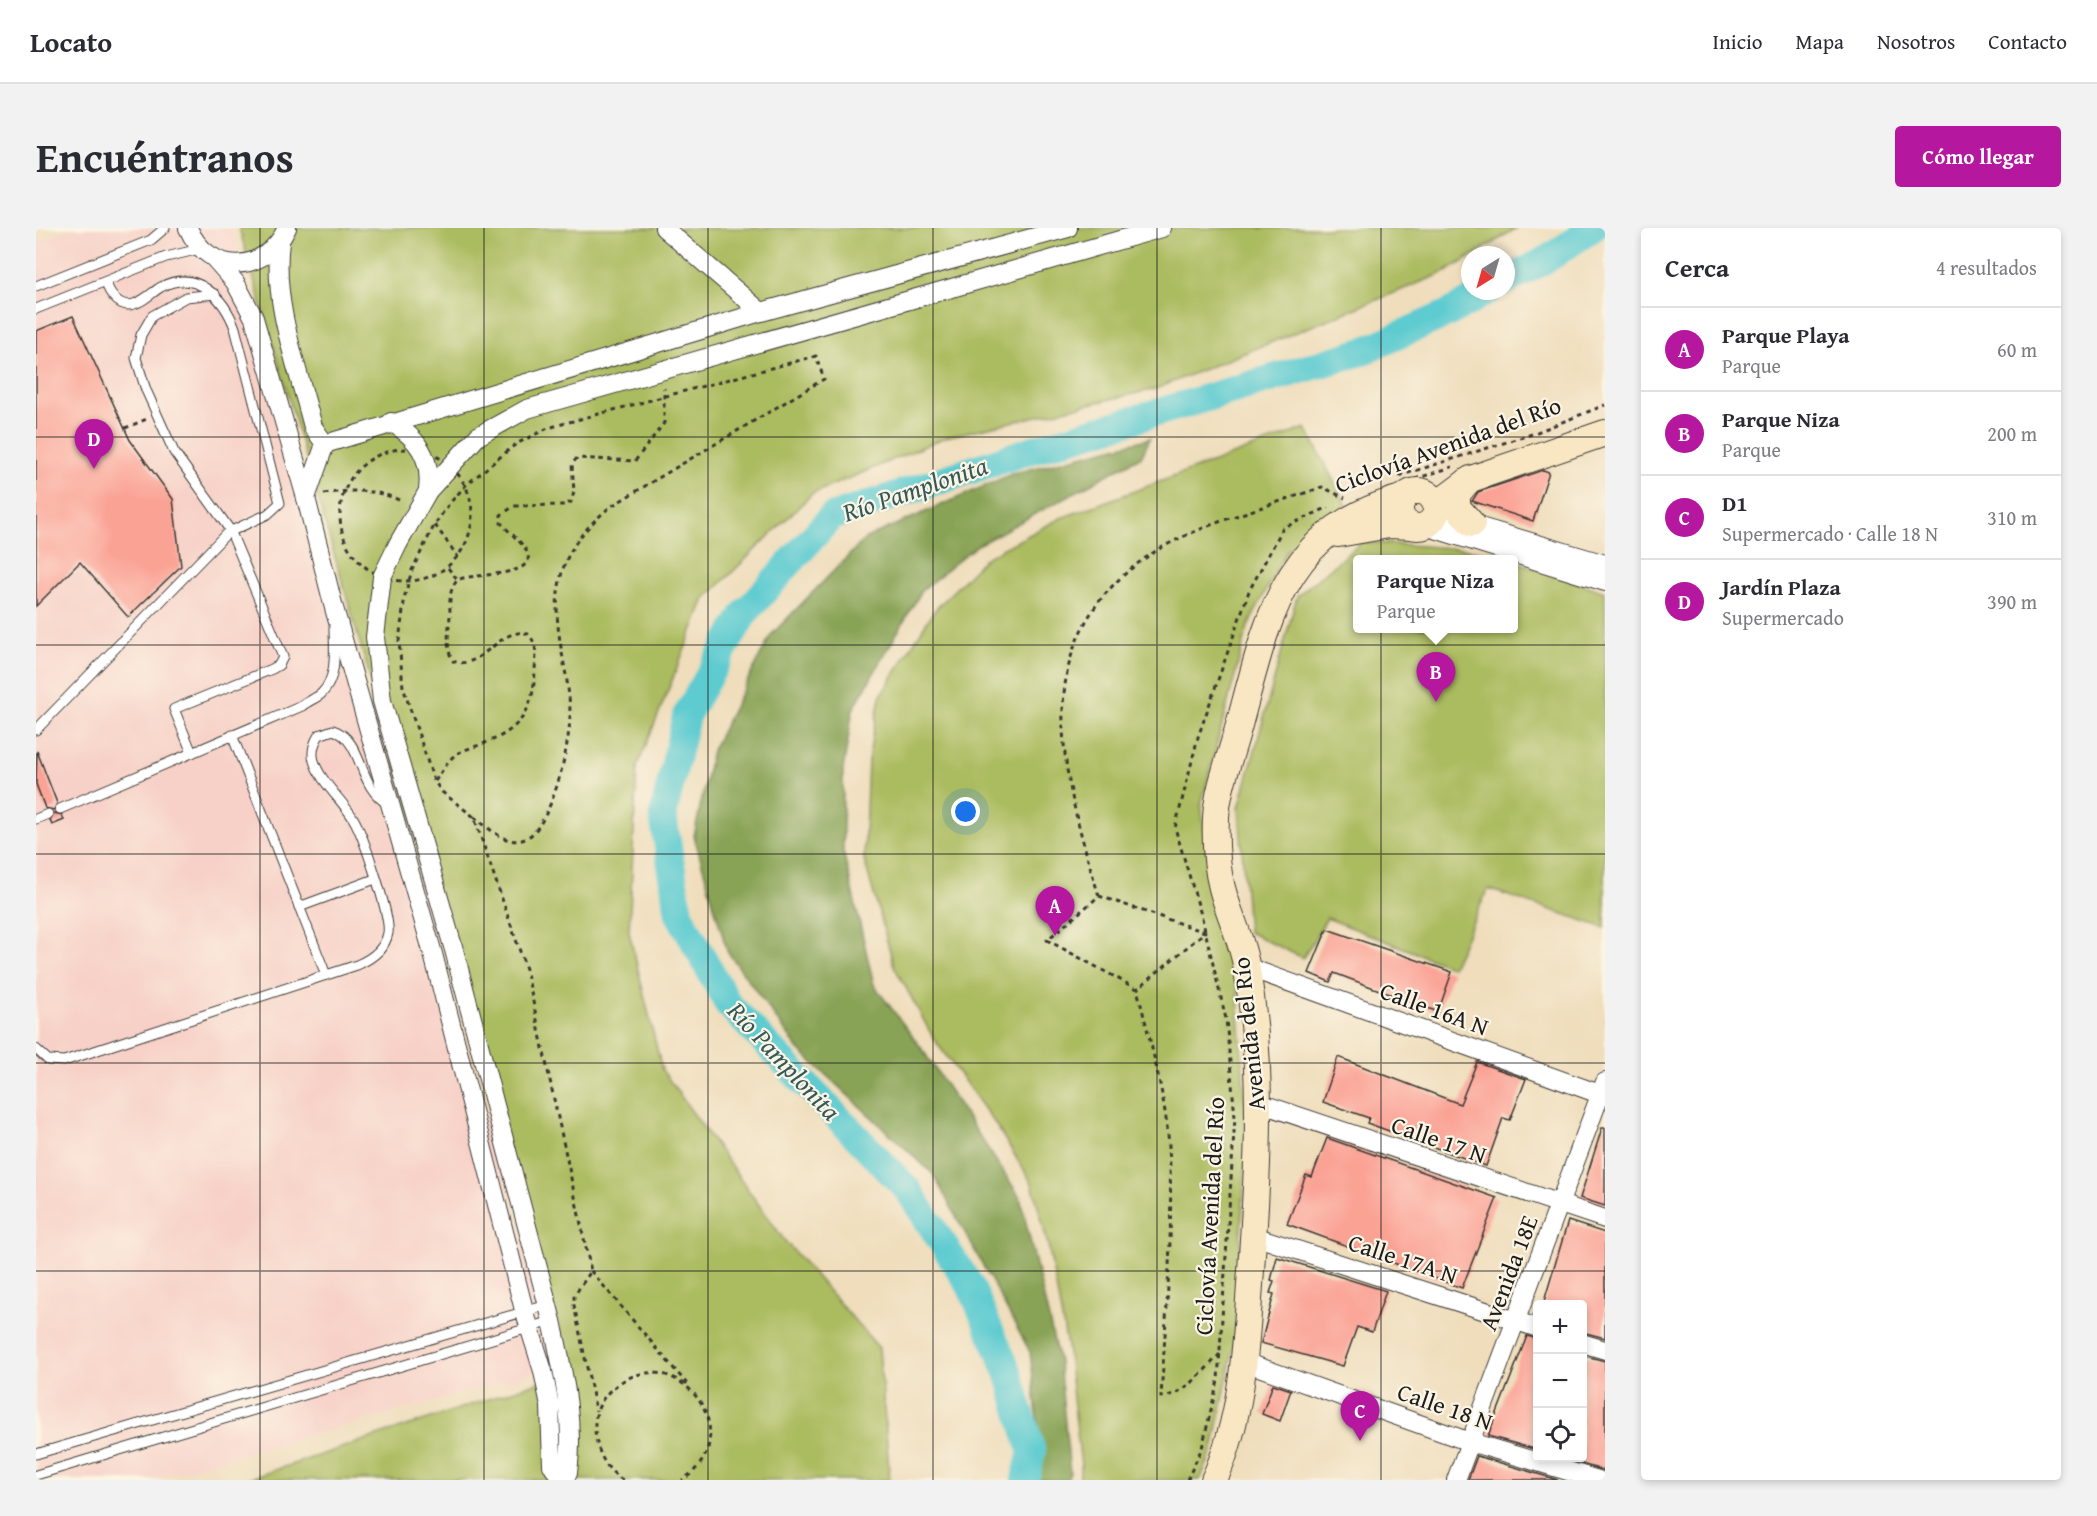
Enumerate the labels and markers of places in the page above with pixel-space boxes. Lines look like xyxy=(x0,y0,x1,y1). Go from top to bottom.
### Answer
pin: D xyxy=(74,420,114,469)
pin: B xyxy=(1416,652,1456,702)
pin: A xyxy=(1036,886,1074,936)
pin: C xyxy=(1340,1392,1380,1441)

